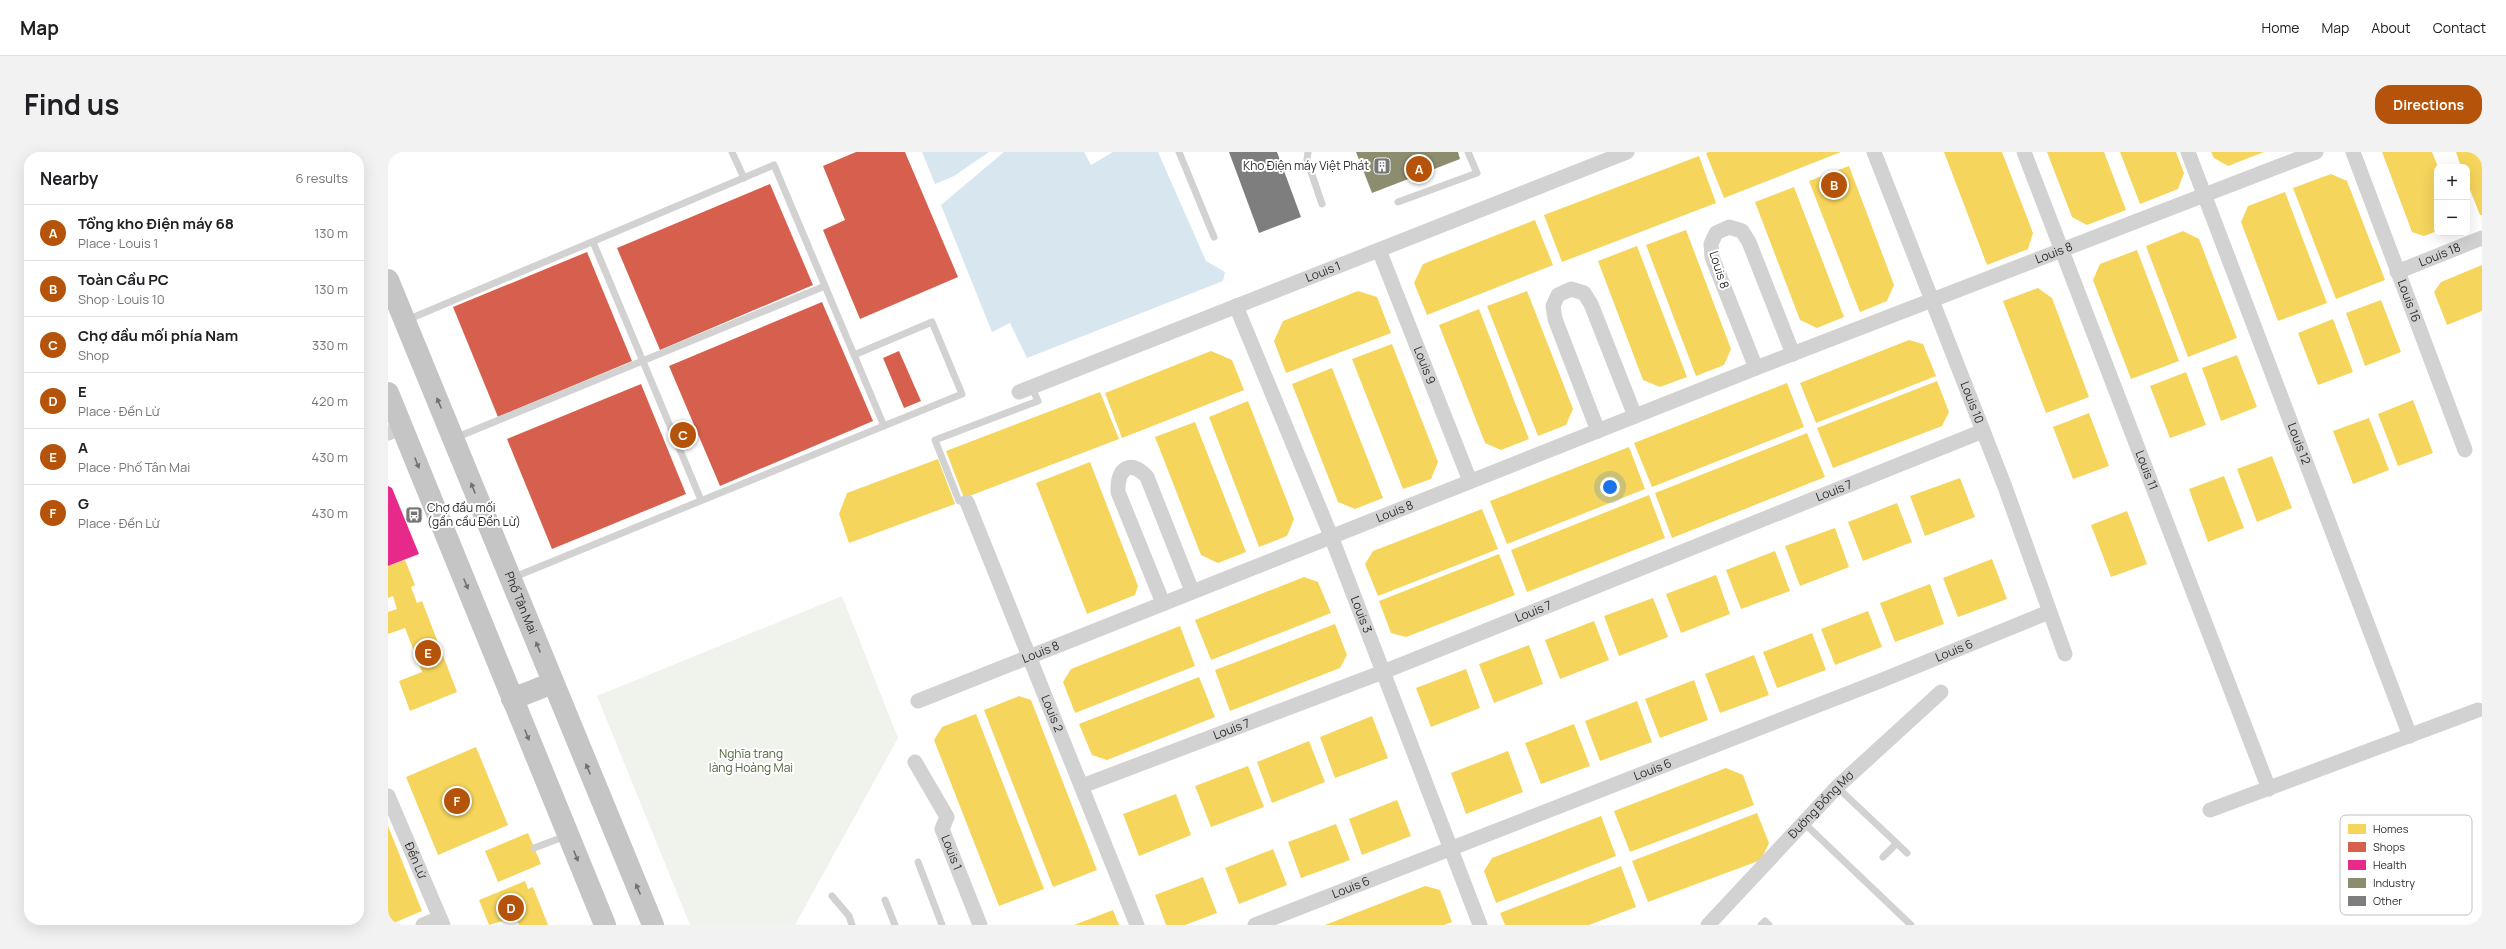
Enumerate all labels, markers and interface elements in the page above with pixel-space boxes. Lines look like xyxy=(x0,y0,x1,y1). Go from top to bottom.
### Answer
text: Map xyxy=(20,15,59,41)
text: Home xyxy=(2262,18,2299,37)
text: Map xyxy=(2321,18,2349,37)
text: About xyxy=(2371,18,2411,37)
text: Contact xyxy=(2433,18,2486,37)
text: Find us xyxy=(24,85,119,123)
button: Directions xyxy=(2375,85,2482,124)
pin: A xyxy=(1406,154,1432,184)
building icon: Kho Điện máy Việt Phát xyxy=(1372,156,1392,176)
place label: Kho Điện máy Việt Phát xyxy=(1243,157,1369,174)
map controls xyxy=(2434,164,2470,236)
button: + xyxy=(2434,164,2470,200)
text: Nearby xyxy=(40,167,98,190)
text: 6 results xyxy=(296,169,348,187)
pin: B xyxy=(1821,170,1847,200)
button: − xyxy=(2434,200,2470,236)
text: Tổng kho Điện máy 68 xyxy=(78,213,234,234)
text: A xyxy=(49,224,57,242)
text: 130 m xyxy=(314,224,348,242)
text: Place · Louis 1 xyxy=(78,234,158,252)
street label: Louis 8 xyxy=(2032,238,2075,268)
street label: Louis 18 xyxy=(2416,238,2463,270)
street label: Louis 8 xyxy=(1705,249,1734,291)
street label: Louis 1 xyxy=(1303,257,1343,286)
text: Toàn Cầu PC xyxy=(78,269,169,290)
street label: Louis 16 xyxy=(2394,277,2425,324)
text: B xyxy=(49,280,57,298)
text: 130 m xyxy=(314,280,348,298)
text: Shop · Louis 10 xyxy=(78,290,165,308)
text: Chợ đầu mối phía Nam xyxy=(78,325,238,346)
text: C xyxy=(48,336,58,354)
text: 330 m xyxy=(312,336,348,354)
street label: Louis 9 xyxy=(1410,344,1440,387)
text: Shop xyxy=(78,346,109,364)
street label: Louis 10 xyxy=(1957,379,1988,426)
text: E xyxy=(78,381,87,402)
text: D xyxy=(48,392,58,410)
text: 420 m xyxy=(311,392,348,410)
one-way arrow xyxy=(435,396,441,408)
text: Place · Đền Lừ xyxy=(78,402,160,420)
pin: C xyxy=(670,420,696,450)
street label: Louis 12 xyxy=(2284,420,2315,467)
text: A xyxy=(78,437,88,458)
text: E xyxy=(49,448,57,466)
text: 430 m xyxy=(312,448,348,466)
street label: Louis 11 xyxy=(2132,448,2162,492)
text: Place · Phố Tân Mai xyxy=(78,458,190,476)
one-way arrow xyxy=(414,458,420,470)
street label: Louis 7 xyxy=(1813,475,1855,505)
your location xyxy=(1600,477,1620,497)
one-way arrow xyxy=(470,481,476,493)
text: G xyxy=(78,493,89,514)
street label: Louis 8 xyxy=(1373,496,1416,526)
place label: Chợ đầu mối (gần cầu Đền Lừ) xyxy=(427,499,521,530)
text: F xyxy=(50,504,56,522)
text: 430 m xyxy=(312,504,348,522)
bus stop icon: Chợ đầu mối (gần cầu Đền Lừ) xyxy=(404,505,424,525)
text: Place · Đền Lừ xyxy=(78,514,160,532)
street label: Phố Tân Mai xyxy=(501,569,542,636)
one-way arrow xyxy=(463,578,469,590)
street label: Louis 3 xyxy=(1347,593,1376,635)
street label: Louis 7 xyxy=(1512,596,1554,626)
street label: Louis 6 xyxy=(1932,635,1975,666)
street label: Louis 8 xyxy=(1019,637,1062,667)
pin: E xyxy=(415,638,441,668)
one-way arrow xyxy=(535,642,541,653)
street label: Louis 2 xyxy=(1037,692,1068,735)
street label: Louis 7 xyxy=(1211,714,1252,744)
one-way arrow xyxy=(524,730,530,741)
park label: Nghĩa trang làng Hoàng Mai xyxy=(709,745,793,776)
street label: Louis 6 xyxy=(1631,754,1674,784)
one-way arrow xyxy=(585,762,591,774)
street label: Đường Đồng Mơ xyxy=(1784,767,1857,842)
pin: F xyxy=(444,786,470,816)
legend xyxy=(2340,815,2472,915)
text: Homes xyxy=(2373,821,2409,836)
street label: Louis 1 xyxy=(937,832,966,873)
text: Shops xyxy=(2373,839,2405,854)
street label: Đền Lừ xyxy=(401,840,431,882)
one-way arrow xyxy=(574,850,580,862)
text: Health xyxy=(2373,857,2406,872)
street label: Louis 6 xyxy=(1329,872,1372,902)
text: Industry xyxy=(2373,875,2415,890)
one-way arrow xyxy=(635,883,641,895)
pin: D xyxy=(498,893,524,923)
text: Other xyxy=(2373,893,2402,908)

